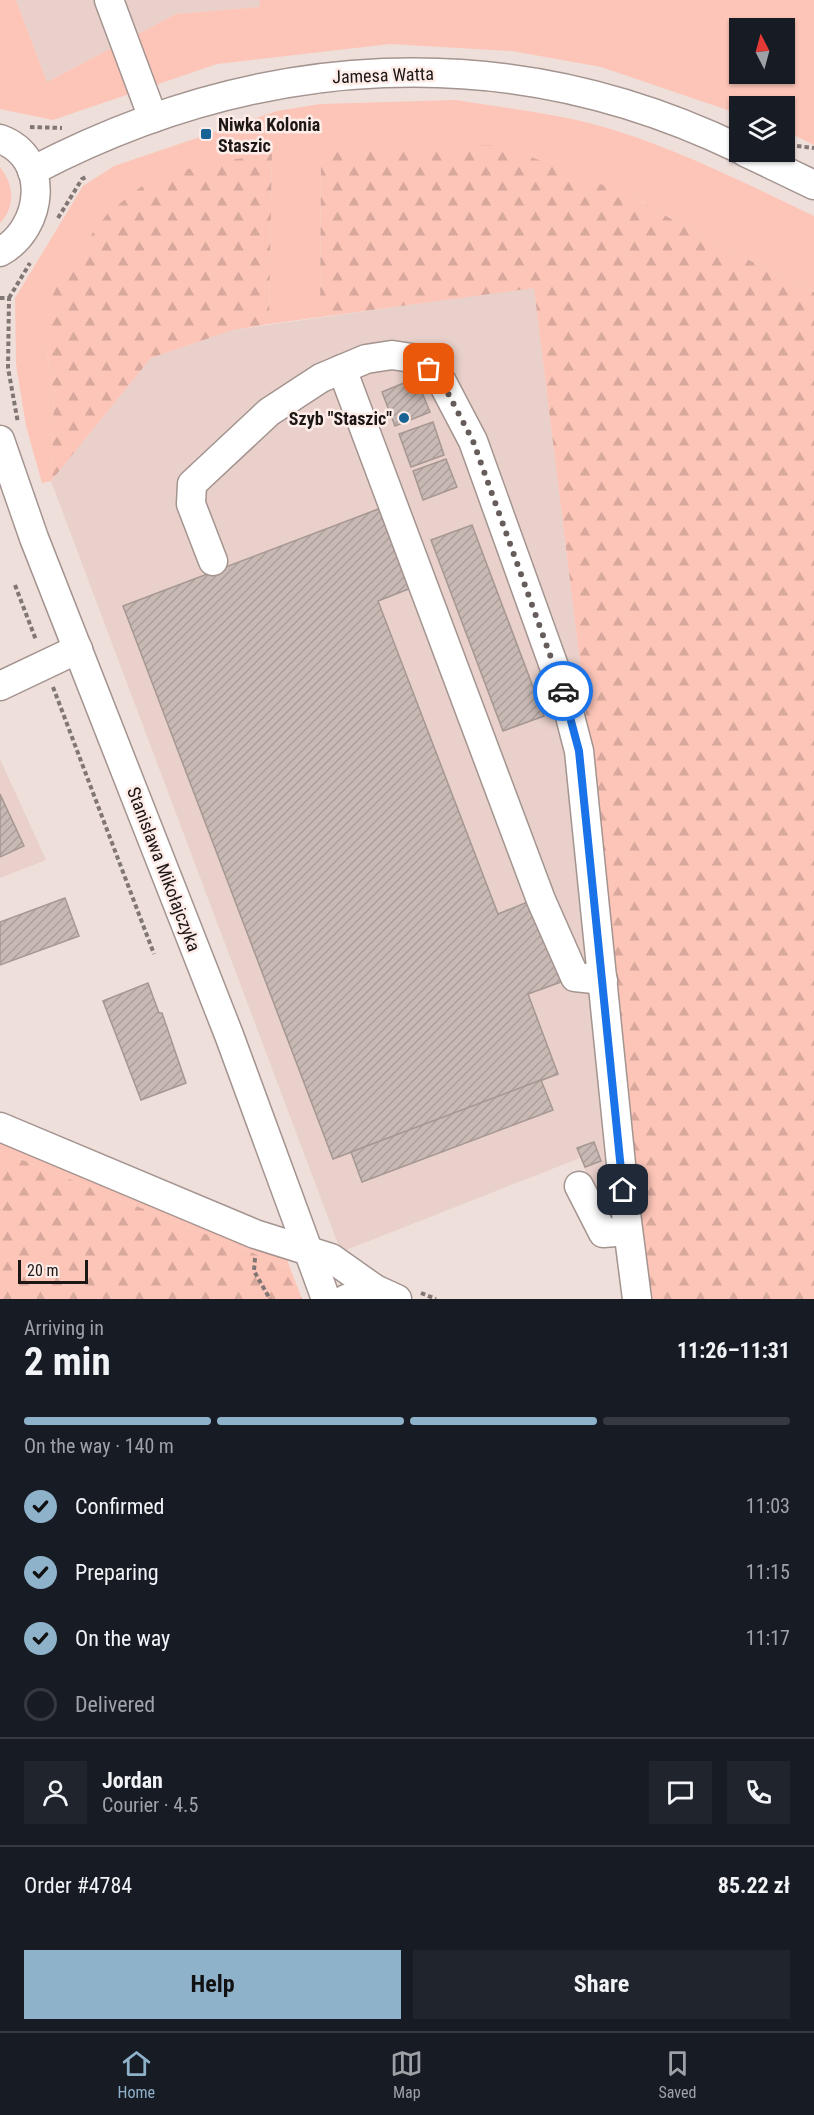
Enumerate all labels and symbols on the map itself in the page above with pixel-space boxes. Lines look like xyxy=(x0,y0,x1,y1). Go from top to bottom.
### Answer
north arrow xyxy=(729,18,795,84)
street label: Jamesa Watta xyxy=(332,63,434,87)
place label: Niwka Kolonia Staszic xyxy=(218,114,320,156)
marker: Niwka Kolonia Staszic xyxy=(199,127,213,141)
pin xyxy=(403,343,454,394)
place label: Szyb "Staszic" xyxy=(289,408,392,429)
marker: Szyb "Staszic" xyxy=(397,411,411,425)
courier xyxy=(533,661,593,721)
street label: Stanisława Mikołajczyka xyxy=(123,784,205,954)
pin xyxy=(597,1164,648,1215)
scale bar xyxy=(18,1257,88,1284)

